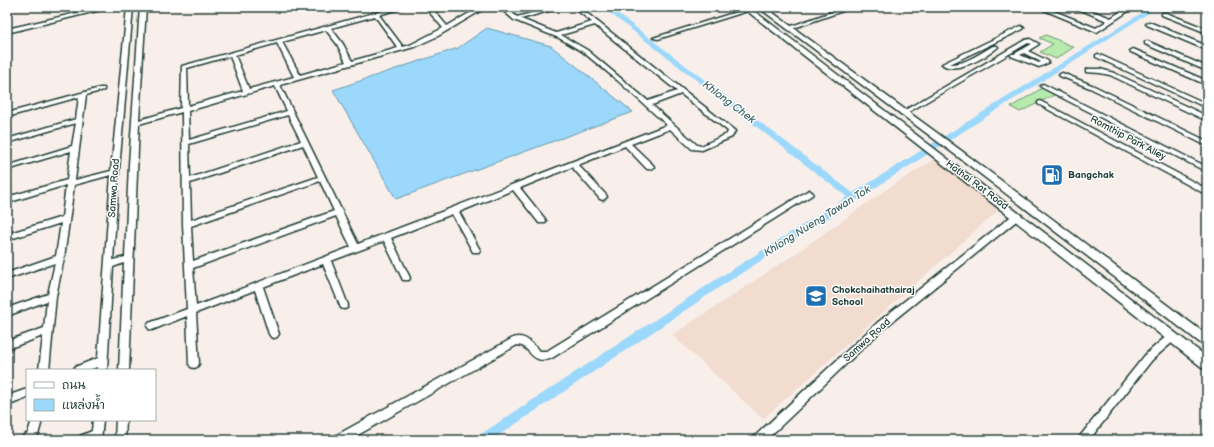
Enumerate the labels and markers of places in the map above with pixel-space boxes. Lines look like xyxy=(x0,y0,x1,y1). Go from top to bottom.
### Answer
fuel station icon: Bangchak xyxy=(1039,162,1065,188)
place label: Bangchak xyxy=(1068,169,1115,181)
school or university icon: Chokchaihathairaj School xyxy=(803,283,829,309)
place label: Chokchaihathairaj School xyxy=(832,284,915,308)

